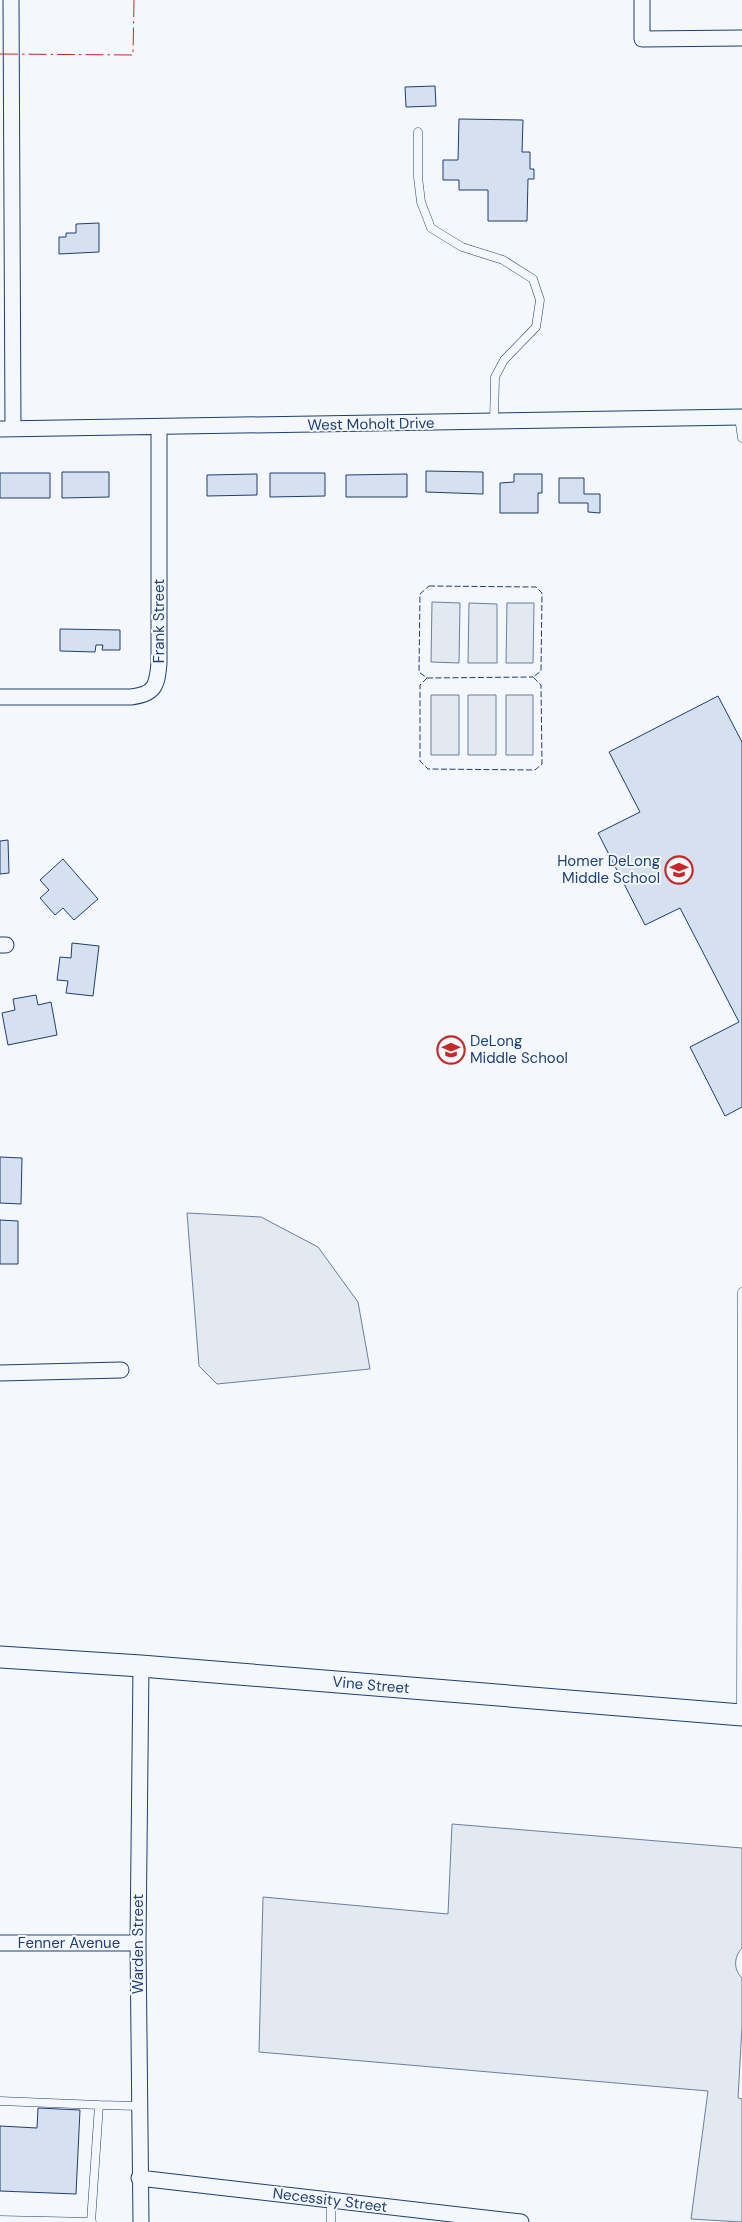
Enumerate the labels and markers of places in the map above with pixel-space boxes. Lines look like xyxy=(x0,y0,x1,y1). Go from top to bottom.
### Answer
place label: Homer DeLong Middle School xyxy=(557,851,660,888)
school or university icon: Homer DeLong Middle School xyxy=(664,855,694,885)
place label: DeLong Middle School xyxy=(470,1031,568,1068)
school or university icon: DeLong Middle School xyxy=(436,1035,466,1065)

